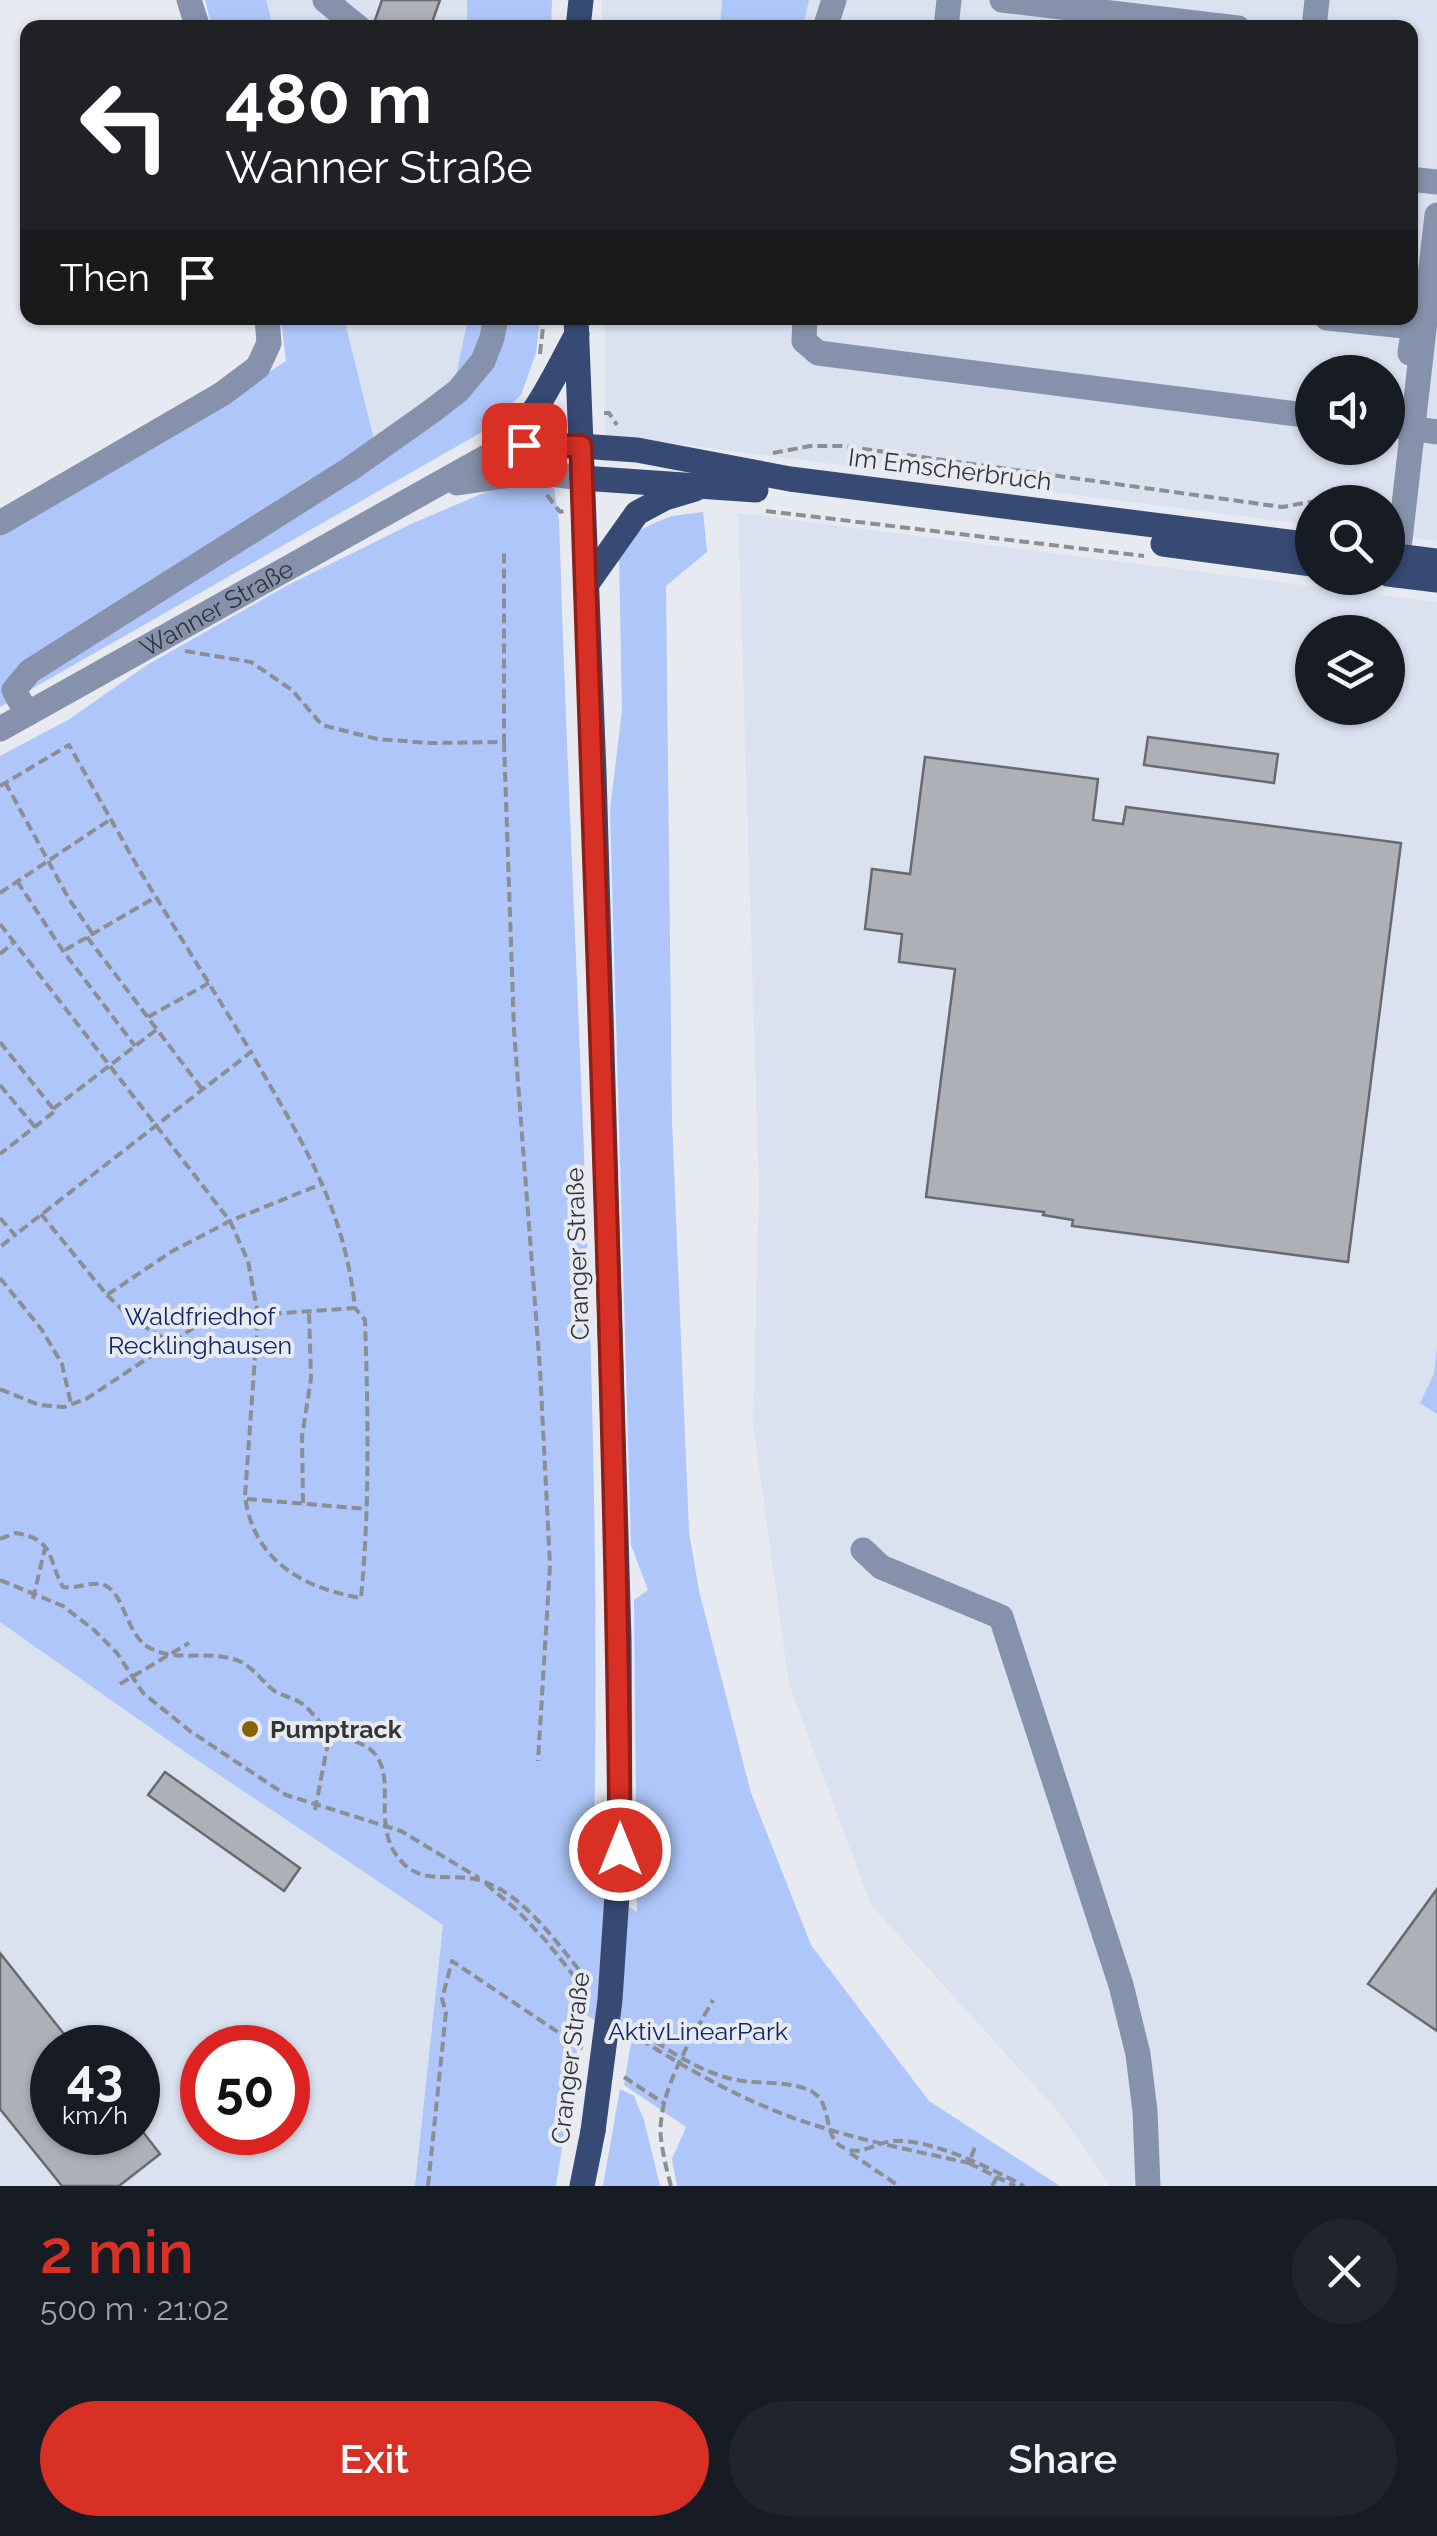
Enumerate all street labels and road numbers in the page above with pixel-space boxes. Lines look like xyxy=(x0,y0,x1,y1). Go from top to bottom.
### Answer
street label: Im Emscherbruch xyxy=(847,442,1053,496)
street label: Wanner Straße xyxy=(134,553,298,663)
street label: Cranger Straße xyxy=(559,1167,595,1341)
street label: Cranger Straße xyxy=(545,1970,595,2146)

